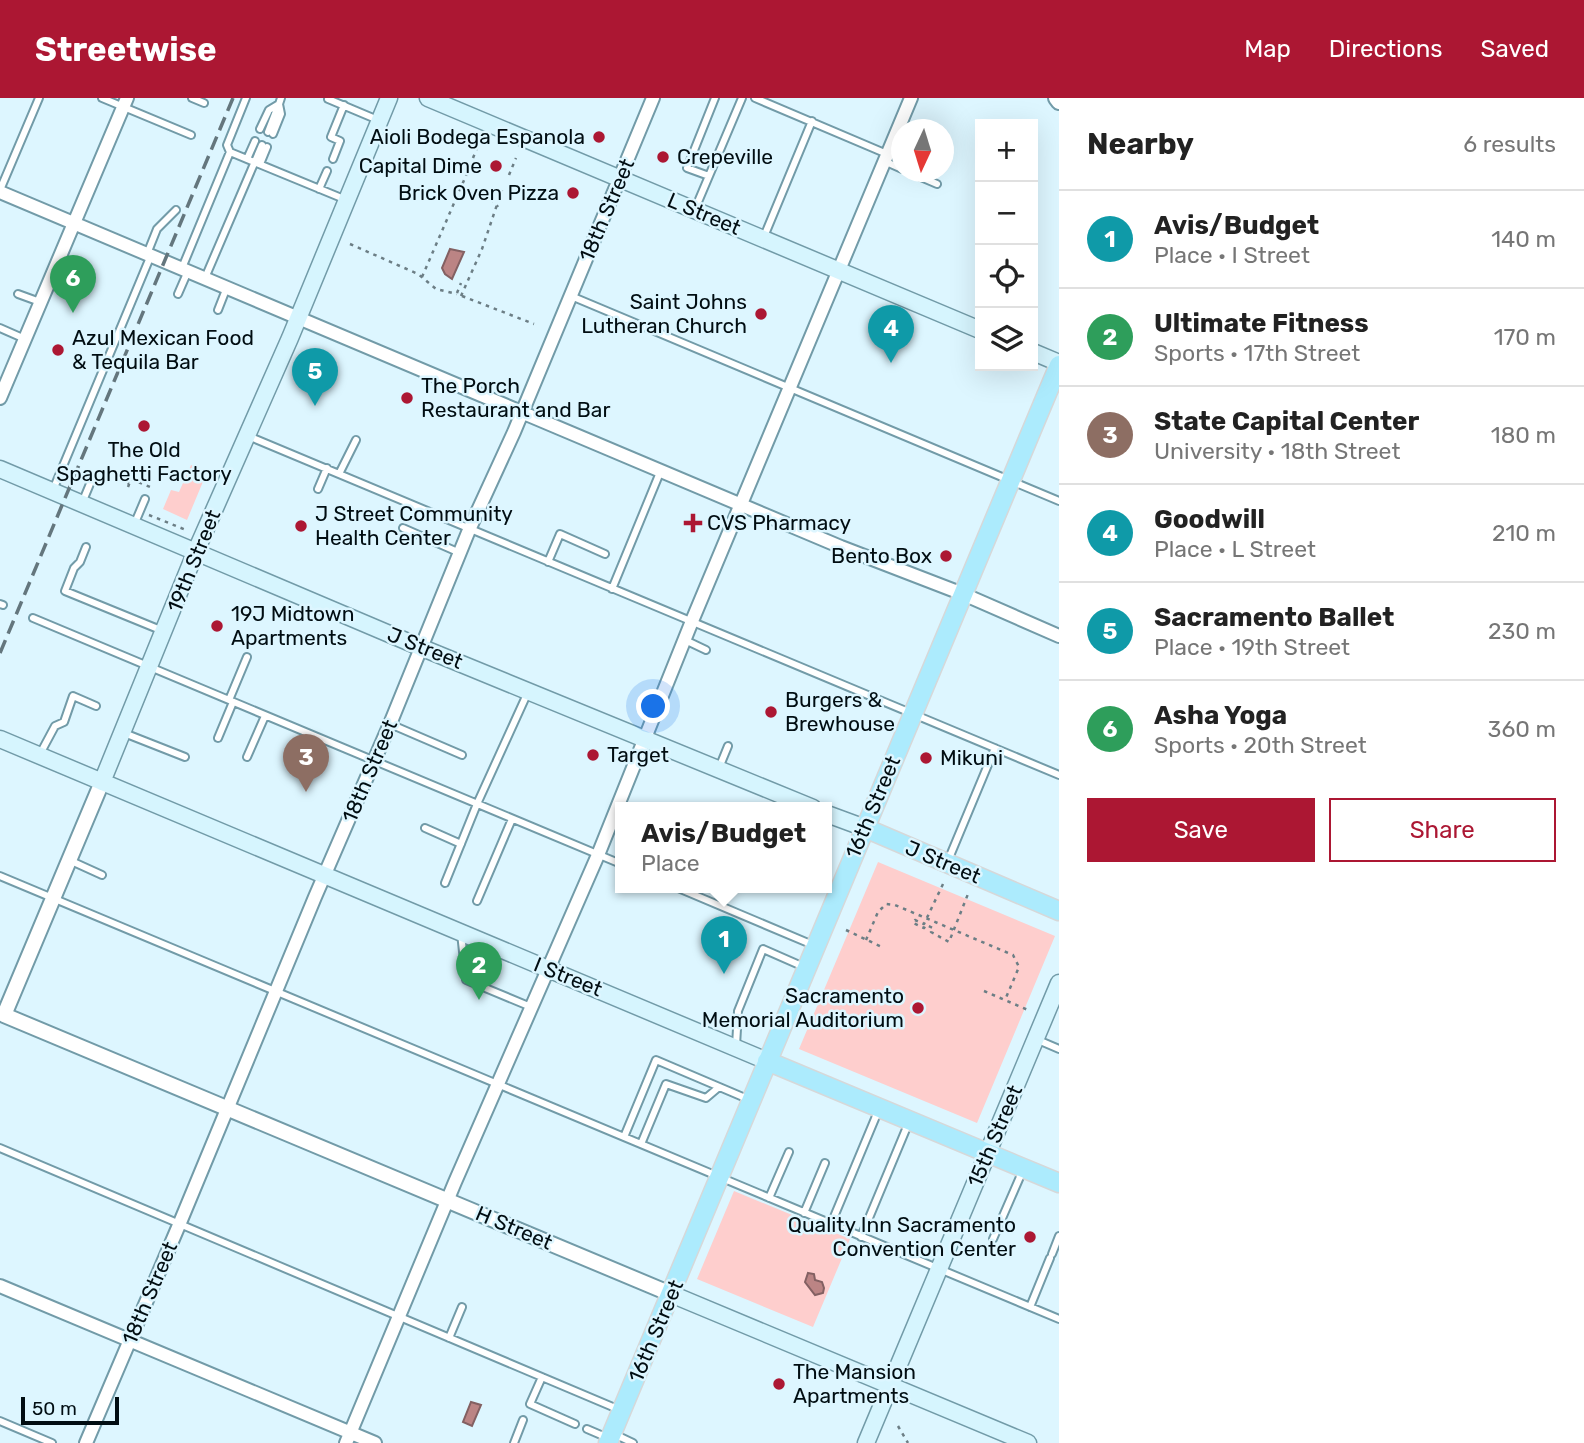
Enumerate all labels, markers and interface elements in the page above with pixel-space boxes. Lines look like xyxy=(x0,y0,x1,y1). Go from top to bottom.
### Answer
text: Streetwise xyxy=(35,30,217,69)
text: Map xyxy=(1244,35,1291,63)
text: Directions xyxy=(1329,35,1442,63)
text: Saved xyxy=(1480,35,1549,63)
north arrow xyxy=(891,119,954,182)
map controls xyxy=(975,119,1038,371)
button: + xyxy=(975,119,1038,182)
place label: Aioli Bodega Espanola xyxy=(370,124,585,149)
text: Nearby xyxy=(1087,126,1194,162)
marker: Aioli Bodega Espanola xyxy=(591,129,607,145)
text: 6 results xyxy=(1463,130,1556,158)
place label: Crepeville xyxy=(677,144,773,169)
marker: Crepeville xyxy=(655,149,671,165)
place label: Capital Dime xyxy=(359,153,482,178)
street label: 18th Street xyxy=(574,155,639,265)
marker: Capital Dime xyxy=(488,158,504,174)
place label: Brick Oven Pizza xyxy=(398,180,559,205)
button: − xyxy=(975,182,1038,245)
marker: Brick Oven Pizza xyxy=(565,185,581,201)
street label: L Street xyxy=(664,187,745,240)
text: Avis/Budget xyxy=(1154,210,1319,241)
text: 1 xyxy=(1104,225,1116,253)
text: 140 m xyxy=(1491,225,1556,253)
text: Place · I Street xyxy=(1154,241,1310,269)
button: locate xyxy=(975,245,1038,308)
pin: 6 xyxy=(50,255,96,313)
place label: Saint Johns Lutheran Church xyxy=(581,289,747,338)
pin: 4 xyxy=(868,305,914,363)
marker: Saint Johns Lutheran Church xyxy=(753,306,769,322)
button: layers xyxy=(975,308,1038,371)
text: Ultimate Fitness xyxy=(1154,308,1369,339)
text: 2 xyxy=(1103,323,1117,351)
text: 170 m xyxy=(1494,323,1556,351)
place label: Azul Mexican Food & Tequila Bar xyxy=(72,325,254,374)
text: Sports · 17th Street xyxy=(1154,339,1360,367)
marker: Azul Mexican Food & Tequila Bar xyxy=(50,342,66,358)
pin: 5 xyxy=(292,348,338,406)
place label: The Porch Restaurant and Bar xyxy=(421,373,610,422)
marker: The Porch Restaurant and Bar xyxy=(399,390,415,406)
text: State Capital Center xyxy=(1154,406,1419,437)
marker: The Old Spaghetti Factory xyxy=(136,418,152,434)
text: 3 xyxy=(1102,421,1118,449)
text: 180 m xyxy=(1491,421,1556,449)
place label: The Old Spaghetti Factory xyxy=(56,437,232,486)
text: University · 18th Street xyxy=(1154,437,1400,465)
place label: J Street Community Health Center xyxy=(315,501,513,550)
text: Goodwill xyxy=(1154,504,1265,535)
street label: 19th Street xyxy=(162,506,225,616)
place label: CVS Pharmacy xyxy=(707,510,852,535)
marker: CVS Pharmacy xyxy=(685,515,701,531)
marker: J Street Community Health Center xyxy=(293,518,309,534)
text: 4 xyxy=(1102,519,1118,547)
text: 210 m xyxy=(1492,519,1556,547)
text: Place · L Street xyxy=(1154,535,1316,563)
place label: Bento Box xyxy=(831,543,932,568)
marker: Bento Box xyxy=(938,548,954,564)
place label: 19J Midtown Apartments xyxy=(231,601,354,650)
text: Sacramento Ballet xyxy=(1154,602,1394,633)
text: 5 xyxy=(1103,617,1117,645)
text: 230 m xyxy=(1488,617,1556,645)
marker: 19J Midtown Apartments xyxy=(209,618,225,634)
street label: J Street xyxy=(384,621,467,674)
text: Place · 19th Street xyxy=(1154,633,1350,661)
place label: Burgers & Brewhouse xyxy=(785,687,895,736)
your location xyxy=(636,689,670,723)
text: Asha Yoga xyxy=(1154,700,1287,731)
marker: Burgers & Brewhouse xyxy=(763,704,779,720)
text: 6 xyxy=(1103,715,1117,743)
text: 360 m xyxy=(1488,715,1556,743)
street label: 18th Street xyxy=(337,716,402,826)
text: Sports · 20th Street xyxy=(1154,731,1367,759)
pin: 3 xyxy=(283,734,329,792)
place label: Target xyxy=(607,742,669,767)
place label: Mikuni xyxy=(940,745,1003,770)
marker: Target xyxy=(585,747,601,763)
marker: Mikuni xyxy=(918,750,934,766)
street label: 16th Street xyxy=(840,752,905,862)
button: Save xyxy=(1087,798,1315,862)
button: Share xyxy=(1329,798,1556,862)
popup xyxy=(615,802,832,893)
text: Avis/Budget xyxy=(641,818,806,849)
street label: J Street xyxy=(902,835,985,889)
text: Place xyxy=(641,849,700,877)
pin: 1 xyxy=(701,916,747,974)
pin: 2 xyxy=(456,942,502,1000)
street label: I Street xyxy=(530,952,606,1002)
place label: Sacramento Memorial Auditorium xyxy=(702,983,904,1032)
marker: Sacramento Memorial Auditorium xyxy=(910,1000,926,1016)
street label: 15th Street xyxy=(962,1081,1027,1191)
street label: H Street xyxy=(472,1200,556,1255)
place label: Quality Inn Sacramento Convention Center xyxy=(788,1212,1016,1261)
marker: Quality Inn Sacramento Convention Center xyxy=(1022,1229,1038,1245)
street label: 18th Street xyxy=(117,1238,182,1348)
street label: 16th Street xyxy=(623,1276,688,1386)
place label: The Mansion Apartments xyxy=(793,1359,916,1408)
marker: The Mansion Apartments xyxy=(771,1376,787,1392)
scale bar xyxy=(21,1394,119,1426)
text: 50 m xyxy=(32,1397,77,1420)

